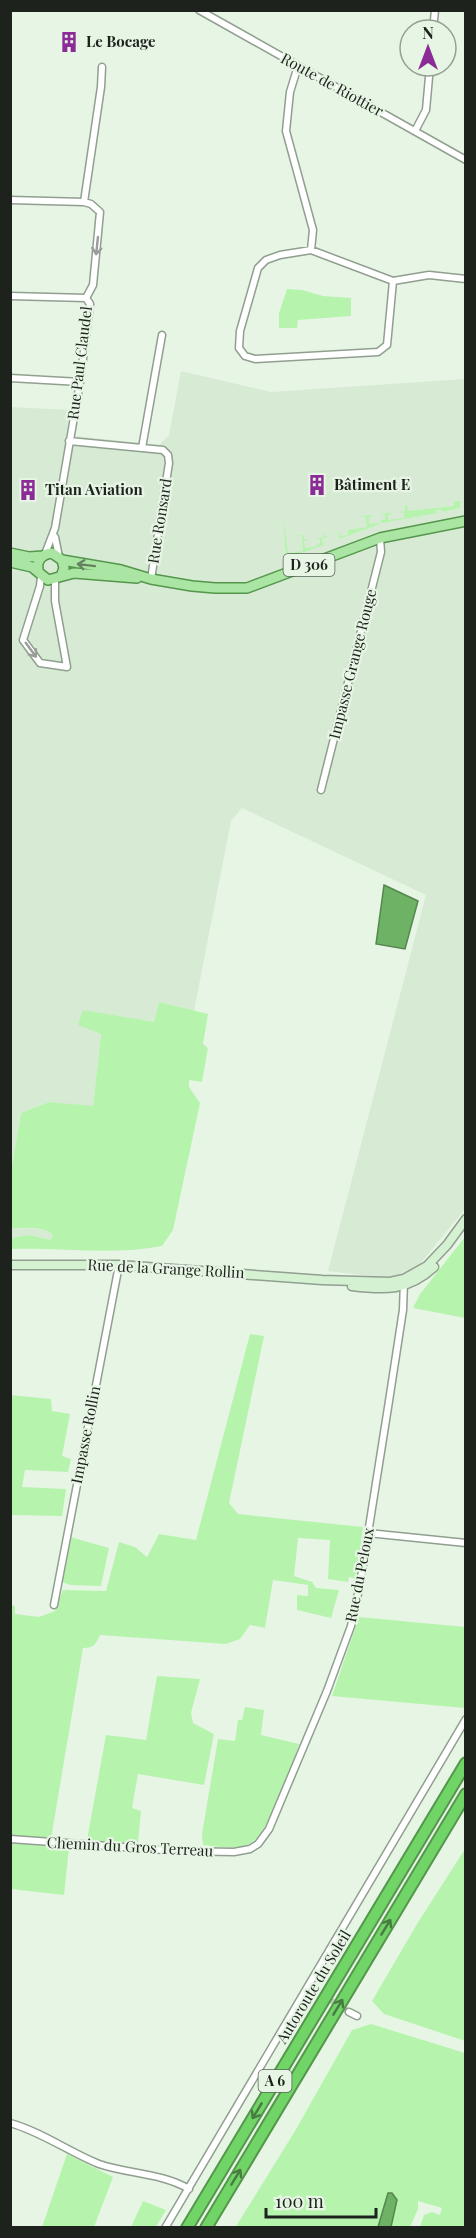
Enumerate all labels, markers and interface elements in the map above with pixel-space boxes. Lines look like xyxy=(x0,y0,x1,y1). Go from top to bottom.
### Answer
north arrow xyxy=(398,18,458,78)
text: N xyxy=(422,22,434,43)
building icon: Le Bocage xyxy=(57,30,81,54)
place label: Le Bocage xyxy=(86,31,156,51)
street label: Route de Riottier xyxy=(278,48,388,121)
one-way arrow xyxy=(91,236,102,256)
street label: Rue Paul Claudel xyxy=(62,305,96,421)
building icon: Bâtiment E xyxy=(305,473,329,497)
place label: Bâtiment E xyxy=(334,474,410,494)
street label: Rue Ronsard xyxy=(142,477,176,565)
building icon: Titan Aviation xyxy=(16,478,40,502)
place label: Titan Aviation xyxy=(45,479,144,499)
road number: D 306 xyxy=(284,554,334,576)
one-way arrow xyxy=(77,559,97,570)
street label: Impasse Grange Rouge xyxy=(324,587,380,741)
one-way arrow xyxy=(25,642,37,658)
street label: Rue de la Grange Rollin xyxy=(87,1254,245,1282)
street label: Impasse Rollin xyxy=(66,1384,104,1485)
street label: Rue du Peloux xyxy=(340,1526,378,1624)
street label: Chemin du Gros Terreau xyxy=(46,1832,214,1860)
one-way arrow xyxy=(380,1919,392,1936)
street label: Autoroute du Soleil xyxy=(271,1926,355,2048)
one-way arrow xyxy=(332,1999,344,2016)
road number: A 6 xyxy=(258,2070,292,2092)
one-way arrow xyxy=(251,2102,263,2119)
one-way arrow xyxy=(230,2169,242,2186)
scale bar xyxy=(266,2181,376,2219)
text: 100 m xyxy=(275,2189,324,2213)

